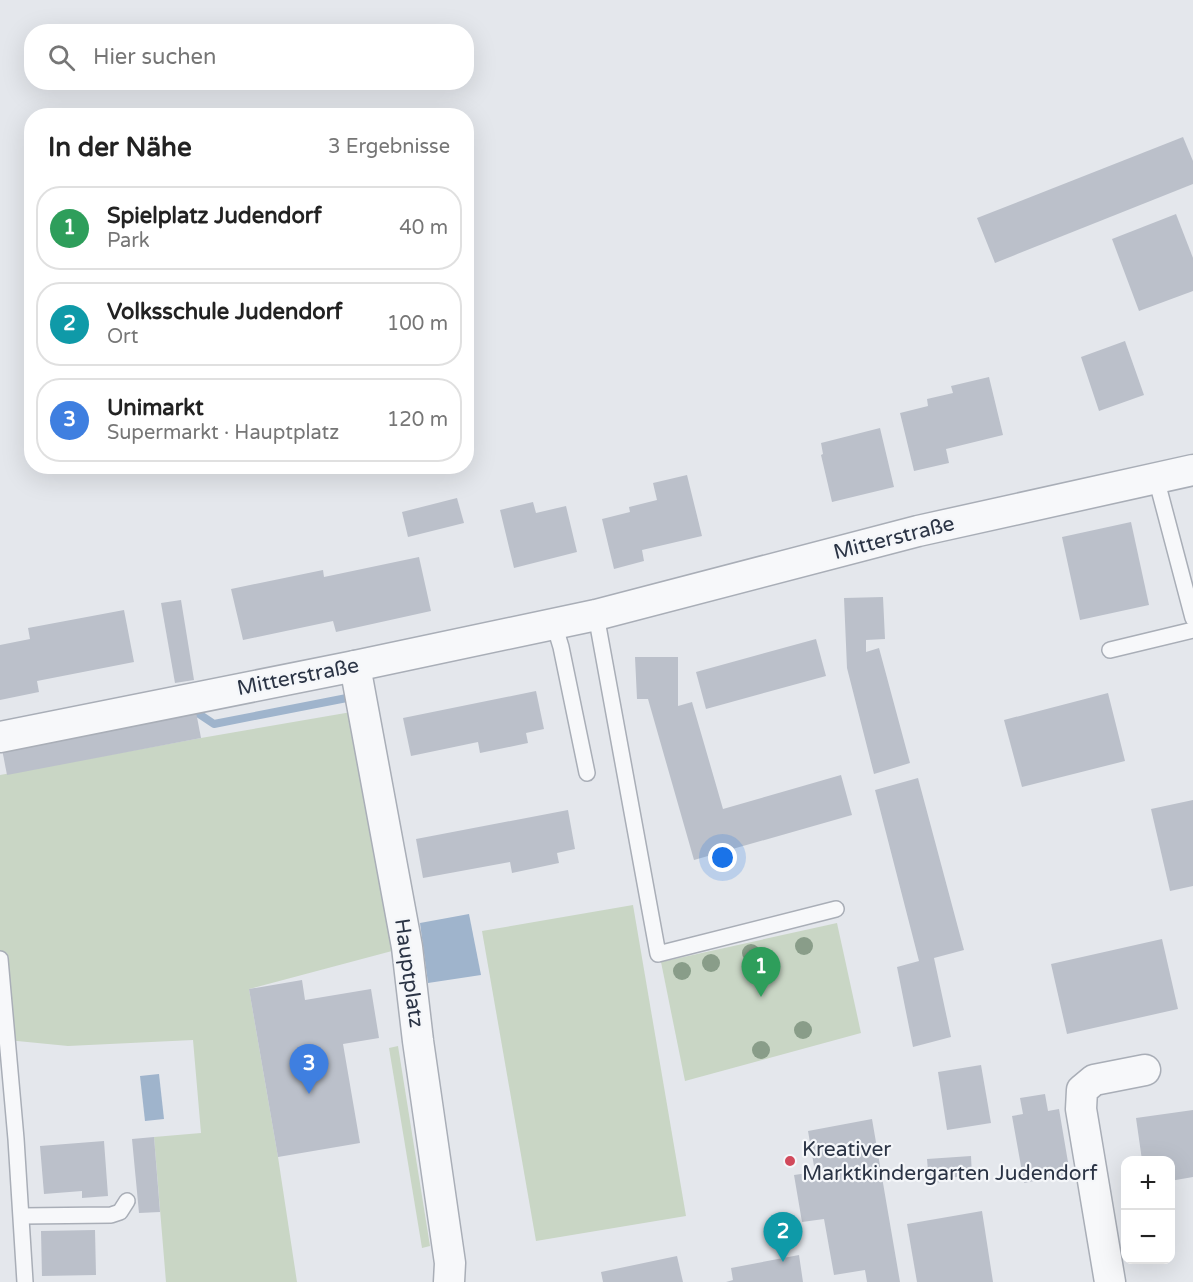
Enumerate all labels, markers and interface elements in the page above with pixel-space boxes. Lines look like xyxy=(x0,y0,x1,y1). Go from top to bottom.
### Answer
search box xyxy=(24,24,474,90)
icon: search xyxy=(45,41,78,74)
text: Hier suchen xyxy=(93,44,216,70)
text: In der Nähe xyxy=(48,132,192,163)
text: 3 Ergebnisse xyxy=(328,135,450,159)
text: Spielplatz Judendorf xyxy=(107,203,322,229)
text: 1 xyxy=(63,216,76,240)
text: 40 m xyxy=(399,216,448,240)
text: Park xyxy=(107,229,150,253)
text: Volksschule Judendorf xyxy=(107,299,342,325)
text: 2 xyxy=(63,312,76,336)
text: 100 m xyxy=(387,312,448,336)
text: Ort xyxy=(107,325,138,349)
text: Unimarkt xyxy=(107,395,204,421)
text: 3 xyxy=(63,408,76,432)
text: 120 m xyxy=(387,408,448,432)
text: Supermarkt · Hauptplatz xyxy=(107,421,339,445)
street label: Mitterstraße xyxy=(831,511,957,565)
street label: Mitterstraße xyxy=(235,653,361,701)
your location xyxy=(708,843,737,872)
street label: Hauptplatz xyxy=(389,917,429,1029)
pin: 1 xyxy=(742,948,780,997)
pin: 3 xyxy=(290,1044,328,1094)
place label: Kreativer Marktkindergarten Judendorf xyxy=(802,1137,1098,1186)
marker: Kreativer Marktkindergarten Judendorf xyxy=(783,1154,797,1168)
map controls xyxy=(1121,1156,1175,1264)
button: + xyxy=(1121,1156,1175,1210)
button: − xyxy=(1121,1210,1175,1264)
pin: 2 xyxy=(764,1212,802,1262)

